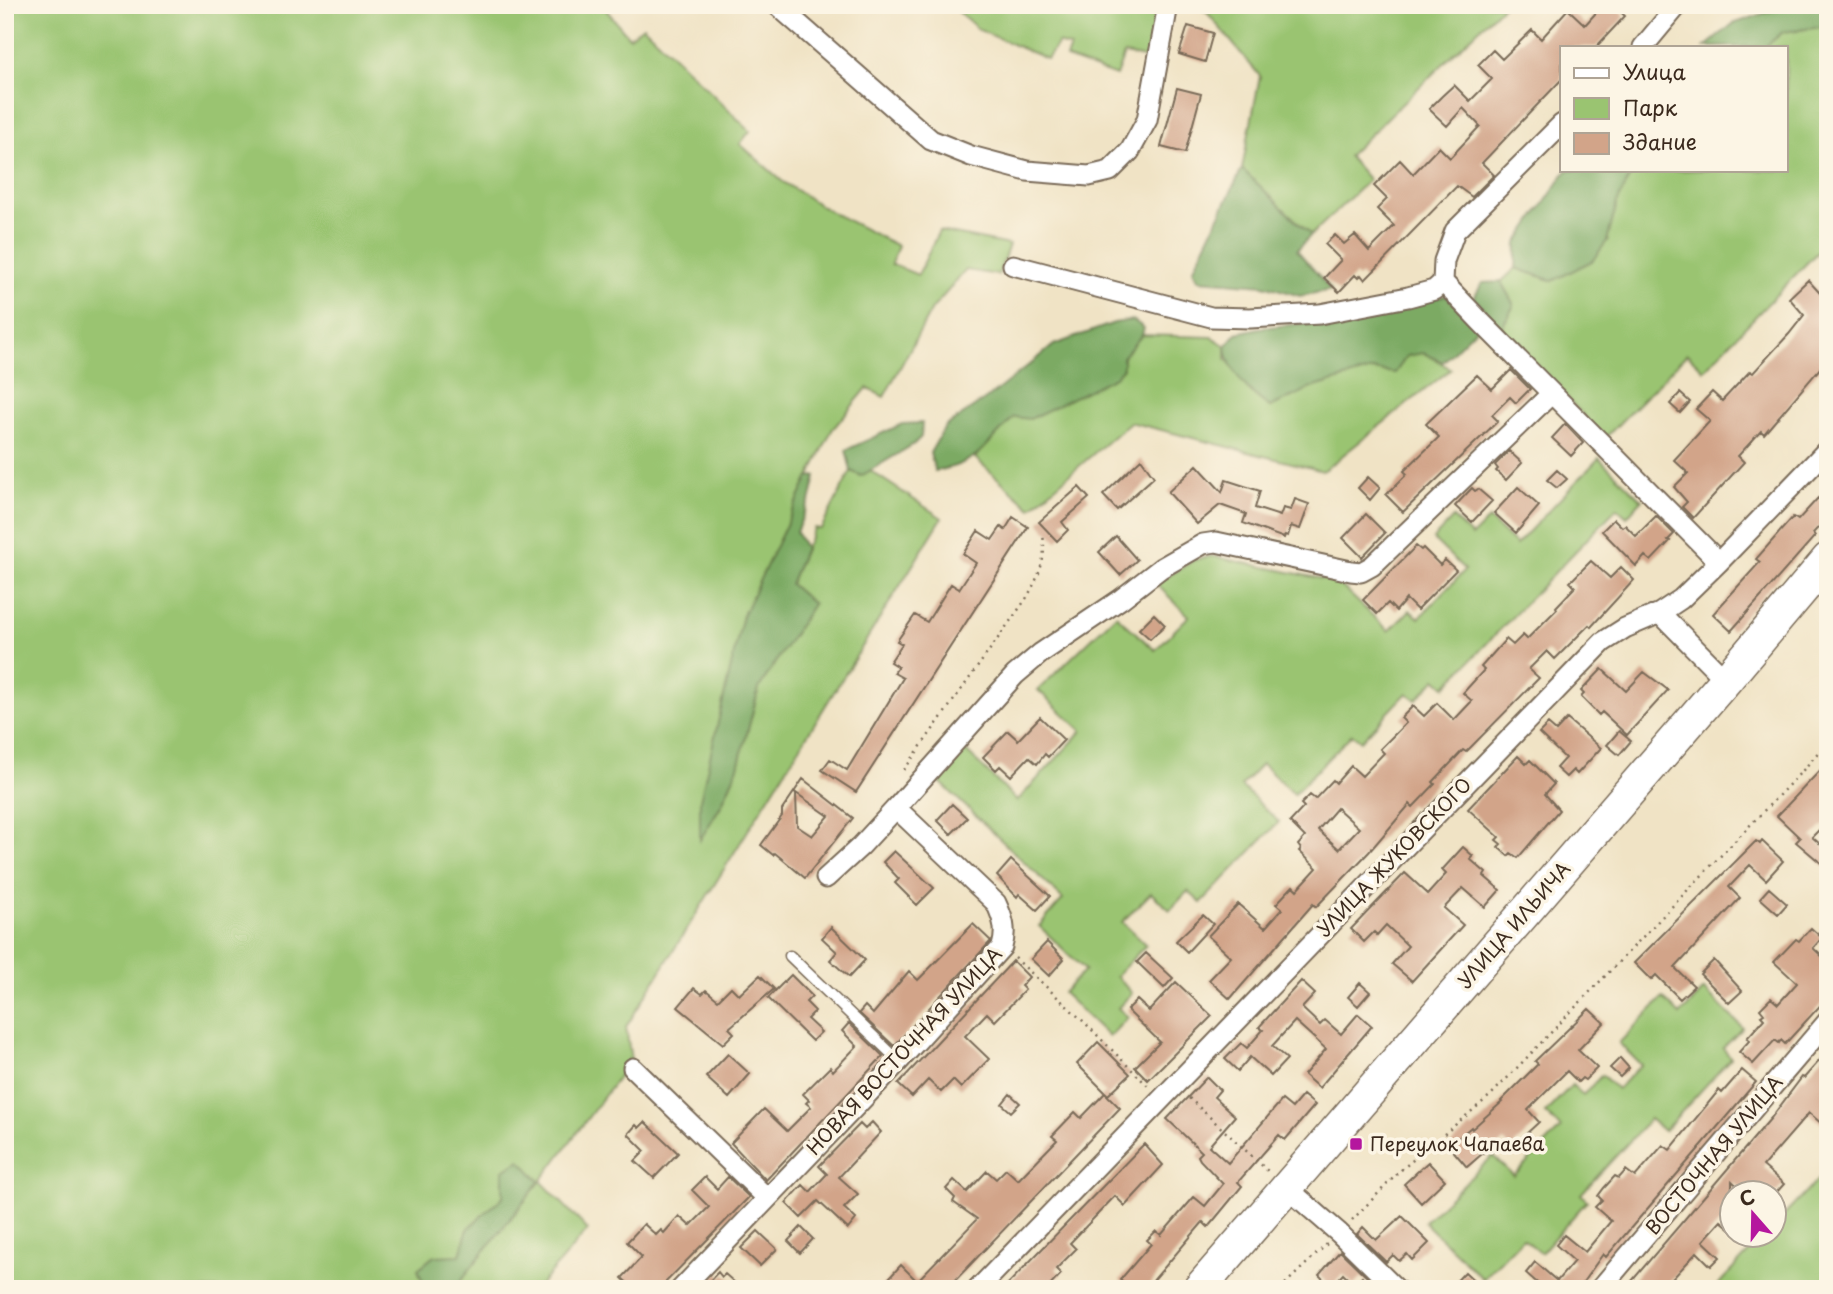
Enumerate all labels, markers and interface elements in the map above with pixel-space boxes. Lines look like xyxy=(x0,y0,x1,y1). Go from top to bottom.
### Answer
legend xyxy=(1560,46,1787,172)
text: Улица xyxy=(1623,55,1686,87)
text: Парк xyxy=(1623,91,1678,123)
text: Здание xyxy=(1623,125,1697,157)
street label: УЛИЦА ЖУКОВСКОГО xyxy=(1310,770,1477,942)
street label: УЛИЦА ИЛЬИЧА xyxy=(1450,855,1576,994)
street label: НОВАЯ ВОСТОЧНАЯ УЛИЦА xyxy=(799,940,1008,1161)
street label: ВОСТОЧНАЯ УЛИЦА xyxy=(1641,1071,1787,1239)
place label: Переулок Чапаева xyxy=(1370,1129,1544,1157)
marker: Переулок Чапаева xyxy=(1348,1136,1364,1152)
north arrow xyxy=(1717,1178,1787,1248)

